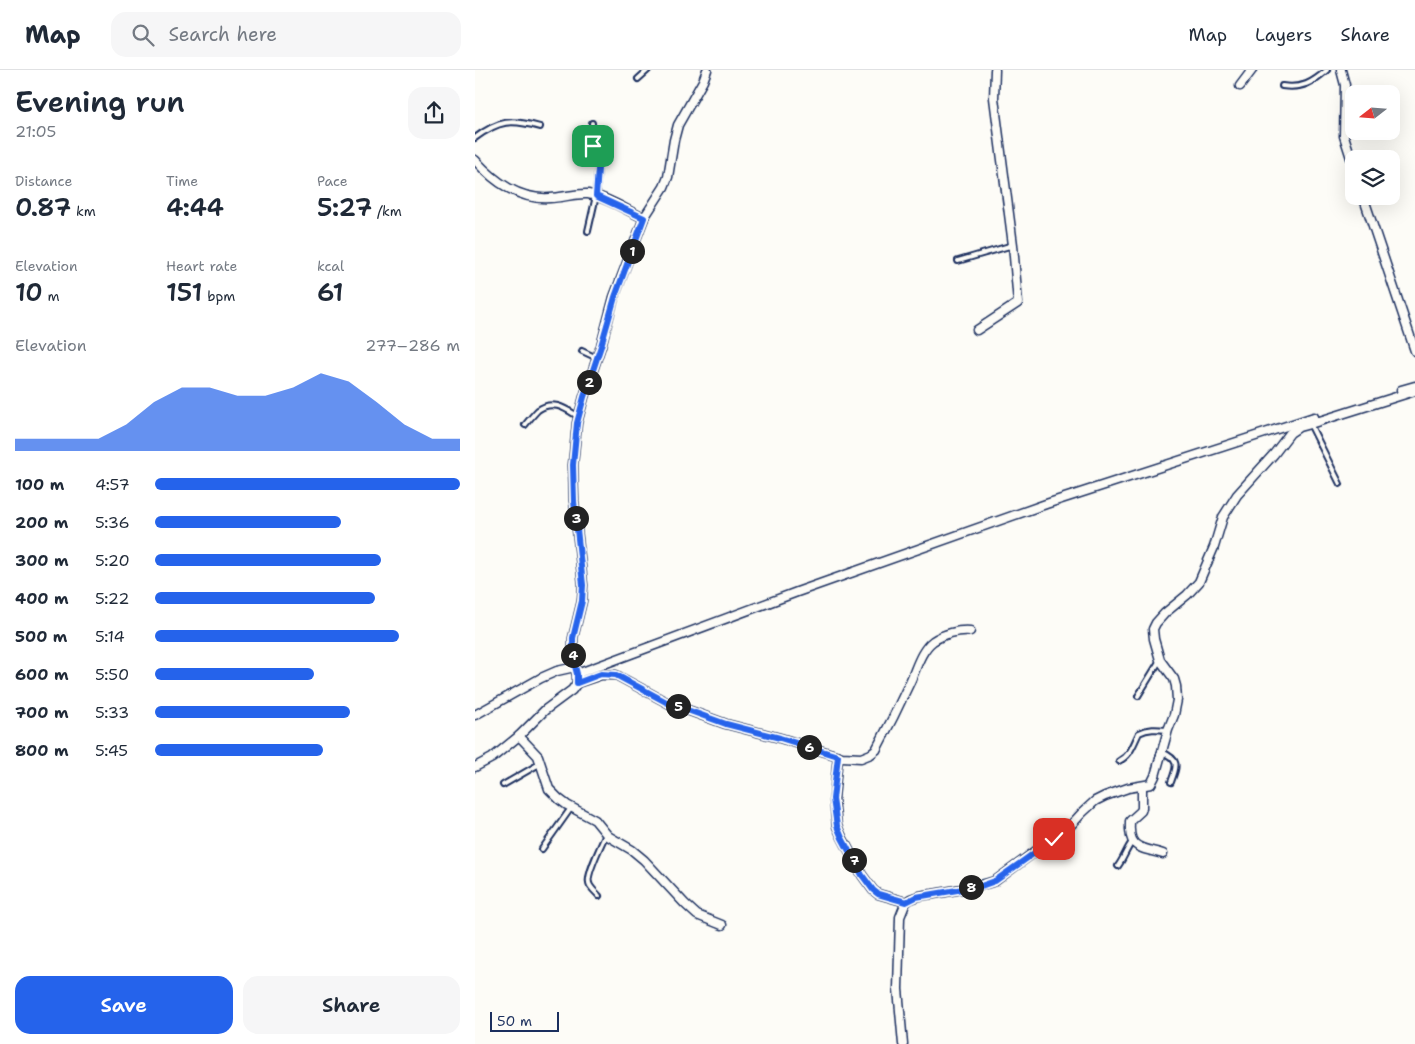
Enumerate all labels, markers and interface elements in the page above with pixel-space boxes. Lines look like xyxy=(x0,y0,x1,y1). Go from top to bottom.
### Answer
search box xyxy=(111,12,461,57)
text: Map xyxy=(25,19,81,51)
icon: search xyxy=(129,21,157,49)
text: Search here xyxy=(169,22,277,47)
text: Map xyxy=(1189,23,1227,47)
text: Layers xyxy=(1255,23,1312,47)
text: Share xyxy=(1340,23,1390,47)
text: Evening run xyxy=(15,83,185,121)
north arrow xyxy=(1345,85,1400,140)
map controls xyxy=(1345,85,1400,205)
button: share xyxy=(408,87,460,139)
text: 21:05 xyxy=(15,121,56,142)
pin xyxy=(572,125,614,167)
icon: arrive xyxy=(579,132,607,160)
button: layers xyxy=(1345,150,1400,205)
text: Distance xyxy=(15,172,72,190)
text: Time xyxy=(166,172,198,190)
text: Pace xyxy=(317,172,348,190)
text: 0.87 xyxy=(15,190,71,224)
text: 4:44 xyxy=(166,190,224,224)
text: 5:27 xyxy=(317,190,372,224)
text: km xyxy=(71,202,96,220)
text: /km xyxy=(372,202,402,220)
pin: 1 xyxy=(619,238,645,264)
text: 1 xyxy=(629,242,636,260)
text: Elevation xyxy=(15,257,78,275)
text: Heart rate xyxy=(166,257,237,275)
text: kcal xyxy=(317,257,344,275)
text: 10 xyxy=(15,275,43,309)
text: 151 xyxy=(166,275,202,309)
text: 61 xyxy=(317,275,344,309)
text: m xyxy=(43,287,60,305)
text: bpm xyxy=(202,287,235,305)
text: Elevation xyxy=(15,335,87,356)
text: 277–286 m xyxy=(365,335,460,356)
pin: 2 xyxy=(577,370,601,394)
text: 2 xyxy=(585,373,594,391)
text: 100 m xyxy=(15,474,64,495)
text: 4:57 xyxy=(95,474,130,495)
pin: 3 xyxy=(563,506,589,530)
text: 3 xyxy=(572,509,581,527)
text: 200 m xyxy=(15,512,68,533)
text: 5:36 xyxy=(95,512,130,533)
text: 300 m xyxy=(15,550,69,571)
text: 5:20 xyxy=(95,550,130,571)
text: 400 m xyxy=(15,588,69,609)
text: 5:22 xyxy=(95,588,129,609)
text: 500 m xyxy=(15,626,67,647)
text: 5:14 xyxy=(95,626,125,647)
pin: 4 xyxy=(561,642,585,668)
text: 4 xyxy=(569,646,578,664)
text: 600 m xyxy=(15,664,69,685)
text: 5:50 xyxy=(95,664,129,685)
pin: 5 xyxy=(665,694,691,718)
text: 5 xyxy=(674,697,683,715)
text: 700 m xyxy=(15,702,69,723)
text: 5:33 xyxy=(95,702,129,723)
pin: 6 xyxy=(797,734,821,760)
text: 6 xyxy=(805,738,814,756)
text: 800 m xyxy=(15,740,69,761)
text: 5:45 xyxy=(95,740,128,761)
pin xyxy=(1033,818,1075,860)
icon: check xyxy=(1040,825,1068,853)
pin: 7 xyxy=(841,848,867,872)
text: 7 xyxy=(850,851,859,869)
pin: 8 xyxy=(959,874,983,900)
text: 8 xyxy=(967,878,976,896)
button: Save xyxy=(15,976,233,1034)
button: Share xyxy=(243,976,460,1034)
scale bar xyxy=(490,1009,559,1032)
text: 50 m xyxy=(497,1012,532,1030)

